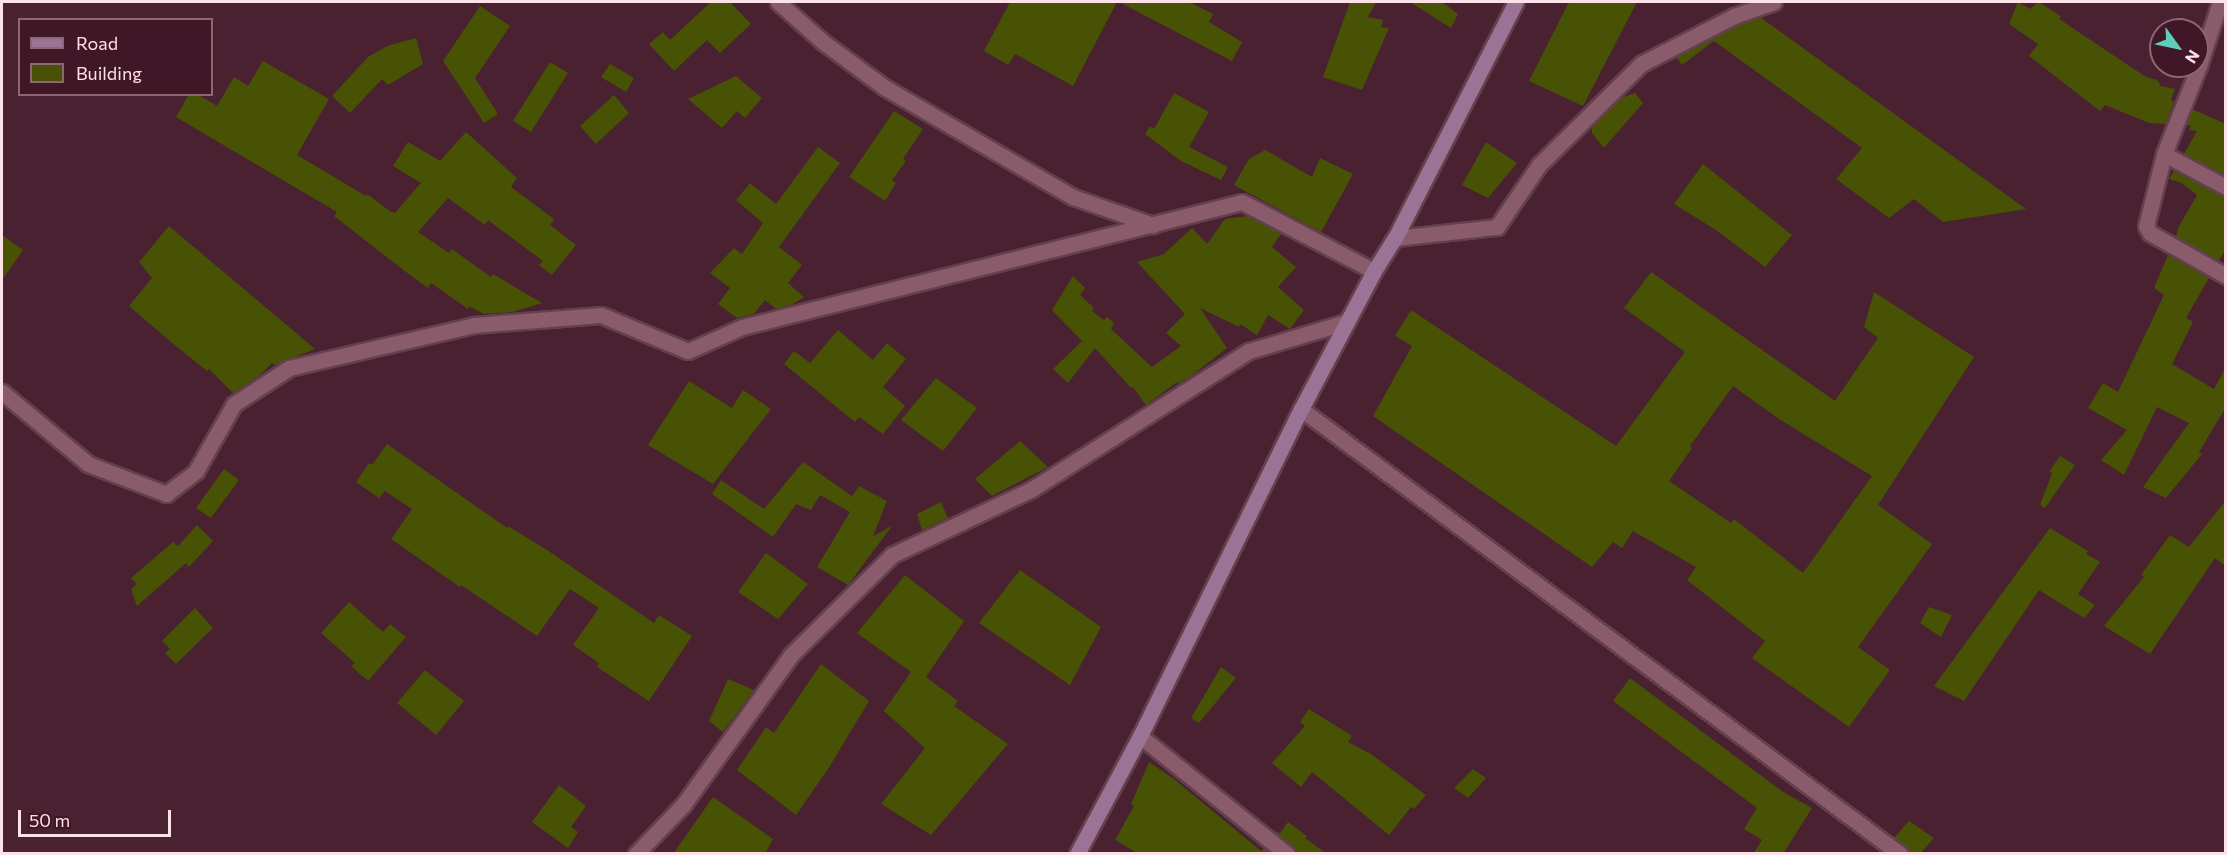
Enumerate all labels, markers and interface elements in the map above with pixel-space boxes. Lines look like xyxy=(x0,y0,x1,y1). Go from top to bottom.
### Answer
legend xyxy=(18,18,213,96)
north arrow xyxy=(2149,18,2209,78)
text: Road xyxy=(76,32,118,54)
text: N xyxy=(2182,47,2204,67)
text: Building xyxy=(76,62,142,84)
scale bar xyxy=(21,798,174,836)
text: 50 m xyxy=(29,809,70,831)

